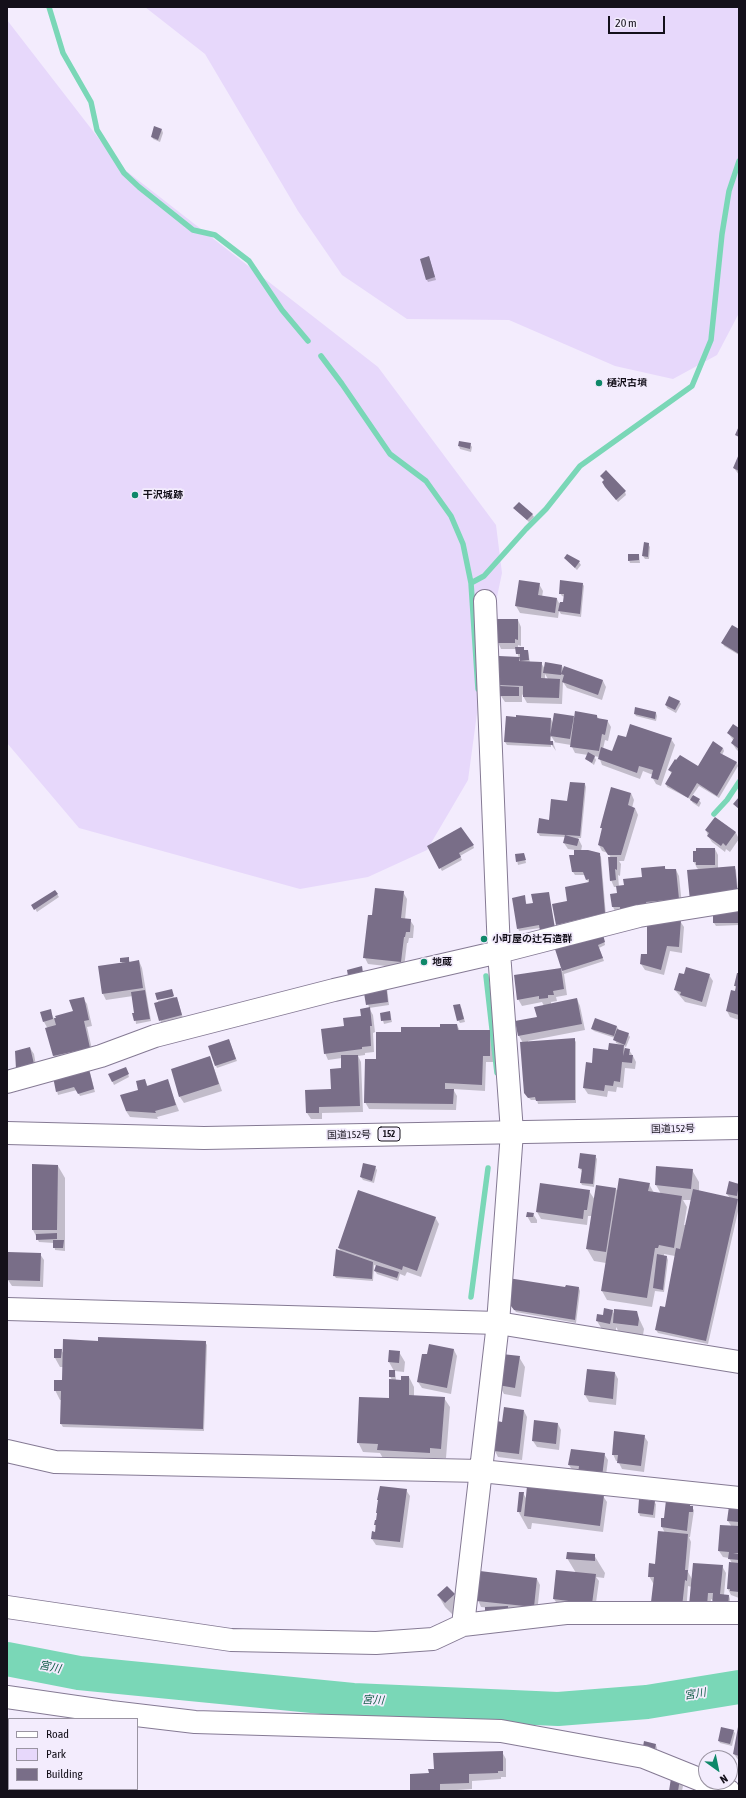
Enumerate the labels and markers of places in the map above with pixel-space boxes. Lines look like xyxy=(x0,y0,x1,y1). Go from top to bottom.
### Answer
place label: 樋沢古墳 xyxy=(607,377,647,389)
marker: 樋沢古墳 xyxy=(594,378,604,388)
place label: 干沢城跡 xyxy=(143,489,183,501)
marker: 干沢城跡 xyxy=(130,490,140,500)
place label: 小町屋の辻石造群 xyxy=(492,933,572,945)
marker: 小町屋の辻石造群 xyxy=(479,934,489,944)
place label: 地蔵 xyxy=(432,956,452,968)
marker: 地蔵 xyxy=(419,957,429,967)

